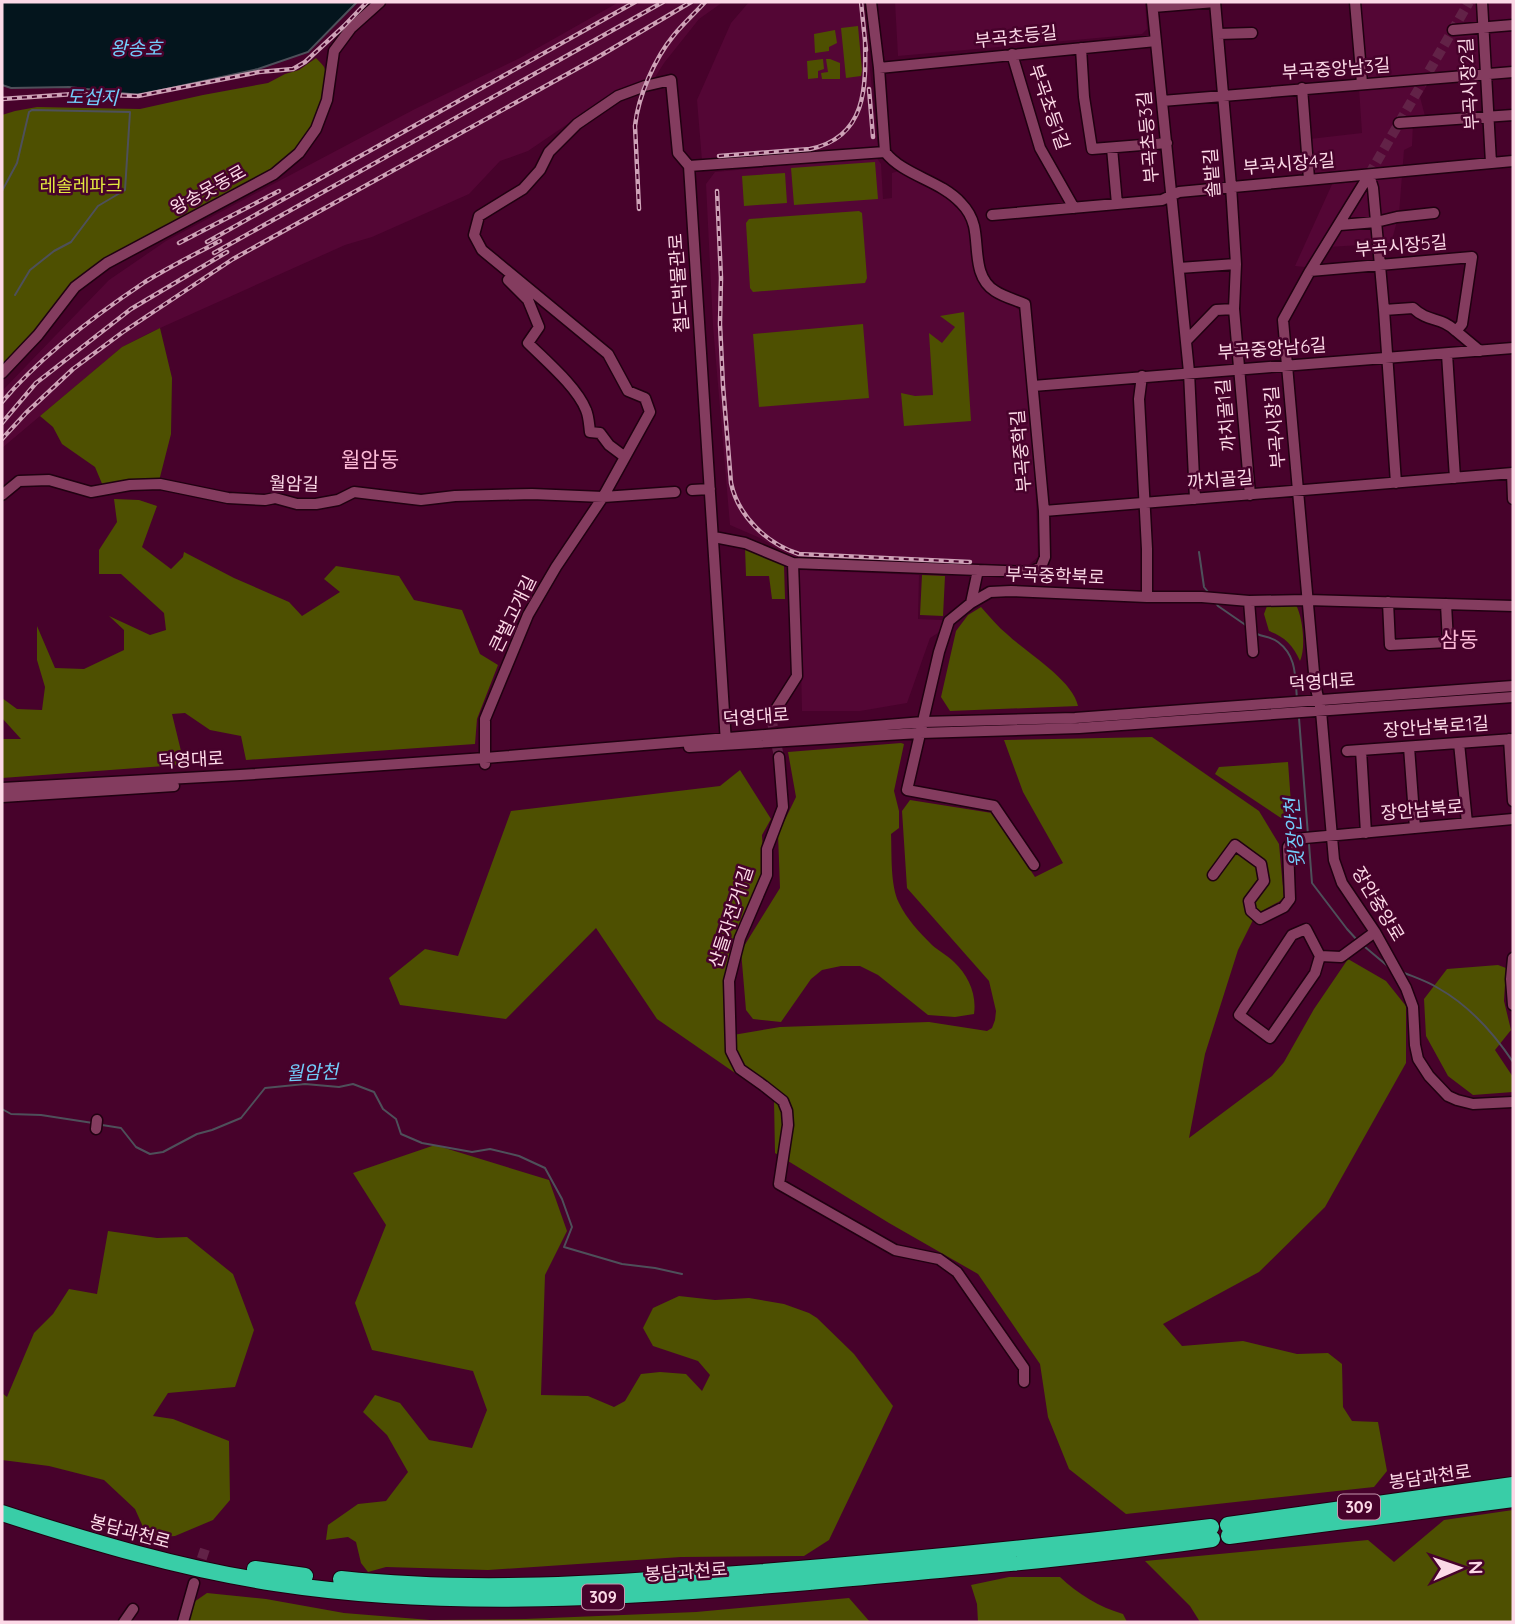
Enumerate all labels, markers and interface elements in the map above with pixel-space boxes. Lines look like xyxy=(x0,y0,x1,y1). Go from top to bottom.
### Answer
street label: 부곡초등길 xyxy=(974,21,1058,52)
water label: 왕송호 xyxy=(110,36,164,60)
street label: 부곡시장2길 xyxy=(1454,37,1483,131)
street label: 부곡중앙남3길 xyxy=(1281,53,1391,84)
street label: 부곡초등1길 xyxy=(1024,61,1075,153)
water label: 도섭지 xyxy=(66,85,120,109)
street label: 부곡초등3길 xyxy=(1132,90,1163,184)
street label: 솔밭길 xyxy=(1198,147,1225,199)
street label: 부곡시장4길 xyxy=(1242,148,1336,179)
street label: 왕송못동로 xyxy=(166,159,250,220)
park label: 레솔레파크 xyxy=(40,174,122,197)
street label: 부곡시장5길 xyxy=(1354,230,1448,261)
street label: 철도박물관로 xyxy=(664,233,693,333)
street label: 부곡중앙남6길 xyxy=(1217,333,1327,364)
street label: 까치골1길 xyxy=(1211,378,1240,452)
street label: 부곡시장길 xyxy=(1259,385,1290,469)
street label: 부곡중학길 xyxy=(1005,409,1036,493)
district label: 월암동 xyxy=(341,446,399,472)
street label: 까치골길 xyxy=(1186,465,1254,494)
street label: 월암길 xyxy=(269,471,319,496)
street label: 부곡중학북로 xyxy=(1005,562,1105,589)
street label: 큰벌고개길 xyxy=(484,572,541,656)
district label: 삼동 xyxy=(1440,626,1478,652)
street label: 덕영대로 xyxy=(1288,668,1356,695)
street label: 덕영대로 xyxy=(722,703,790,730)
street label: 장안남북로1길 xyxy=(1382,711,1490,742)
street label: 덕영대로 xyxy=(157,746,225,773)
street label: 장안남북로 xyxy=(1380,794,1464,825)
water label: 윗장안천 xyxy=(1279,796,1309,869)
street label: 장안중앙로 xyxy=(1347,862,1410,945)
street label: 산들자전거1길 xyxy=(703,863,758,971)
water label: 월암천 xyxy=(285,1059,340,1085)
street label: 봉담과천로 xyxy=(1387,1459,1473,1494)
road number: 309 xyxy=(1338,1494,1380,1520)
street label: 봉담과천로 xyxy=(87,1510,173,1553)
north arrow xyxy=(1424,1533,1494,1603)
street label: 봉담과천로 xyxy=(644,1557,728,1586)
text: N xyxy=(1464,1560,1488,1575)
road number: 309 xyxy=(582,1584,624,1610)

